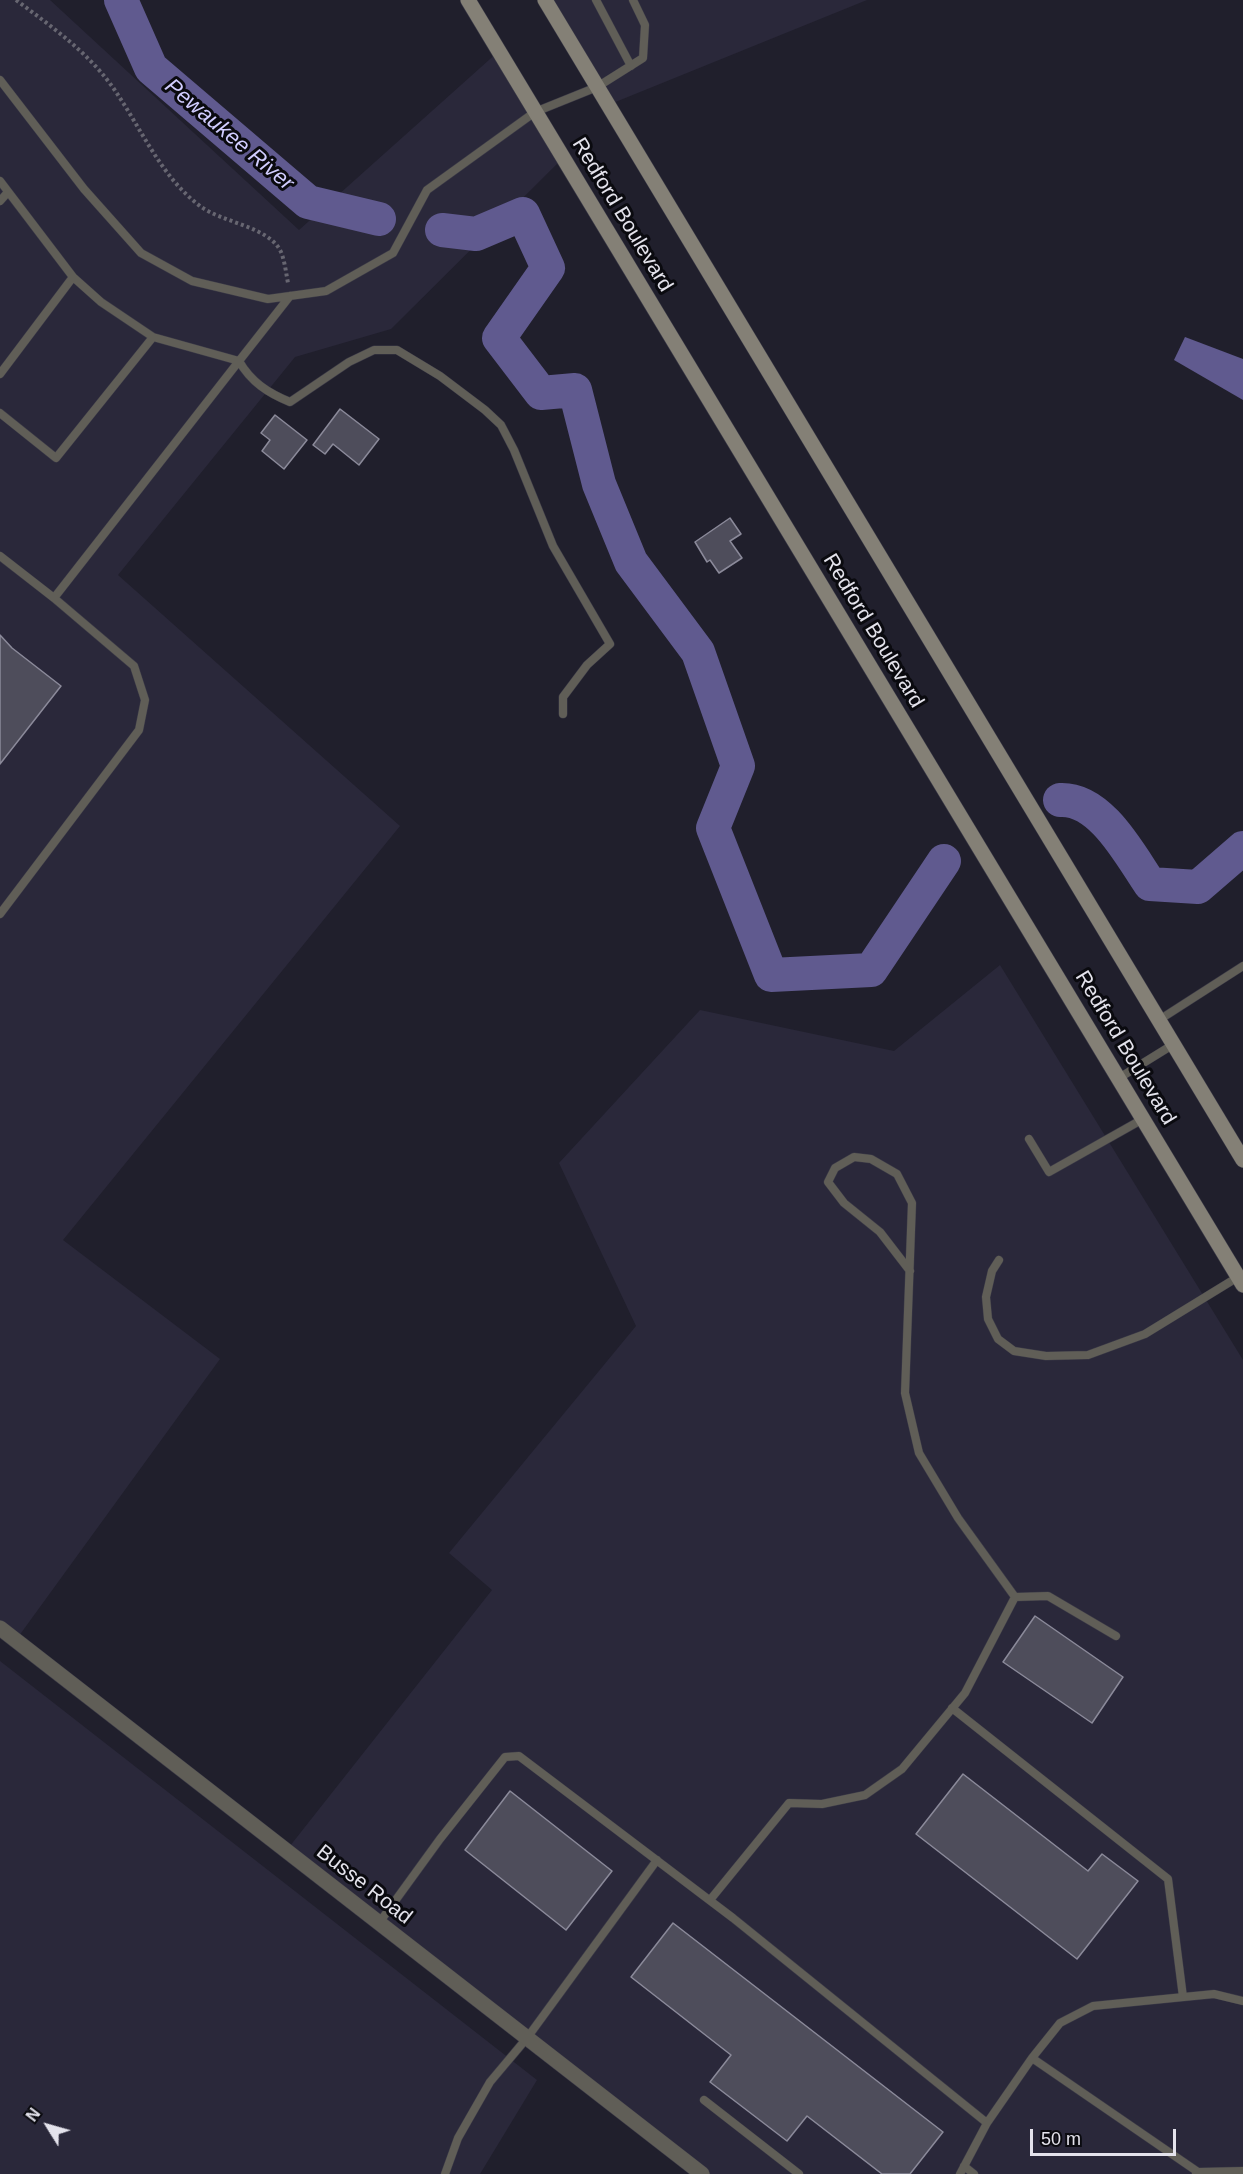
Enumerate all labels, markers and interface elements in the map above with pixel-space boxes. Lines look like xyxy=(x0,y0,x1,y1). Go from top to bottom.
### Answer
water label: Pewaukee River xyxy=(159,73,299,197)
street label: Redford Boulevard xyxy=(566,133,678,297)
street label: Redford Boulevard xyxy=(817,549,929,713)
street label: Redford Boulevard xyxy=(1069,966,1181,1130)
street label: Busse Road xyxy=(311,1840,417,1930)
north arrow xyxy=(18,2096,78,2156)
text: N xyxy=(23,2105,43,2125)
scale bar xyxy=(1033,2117,1178,2155)
text: 50 m xyxy=(1041,2129,1081,2149)

